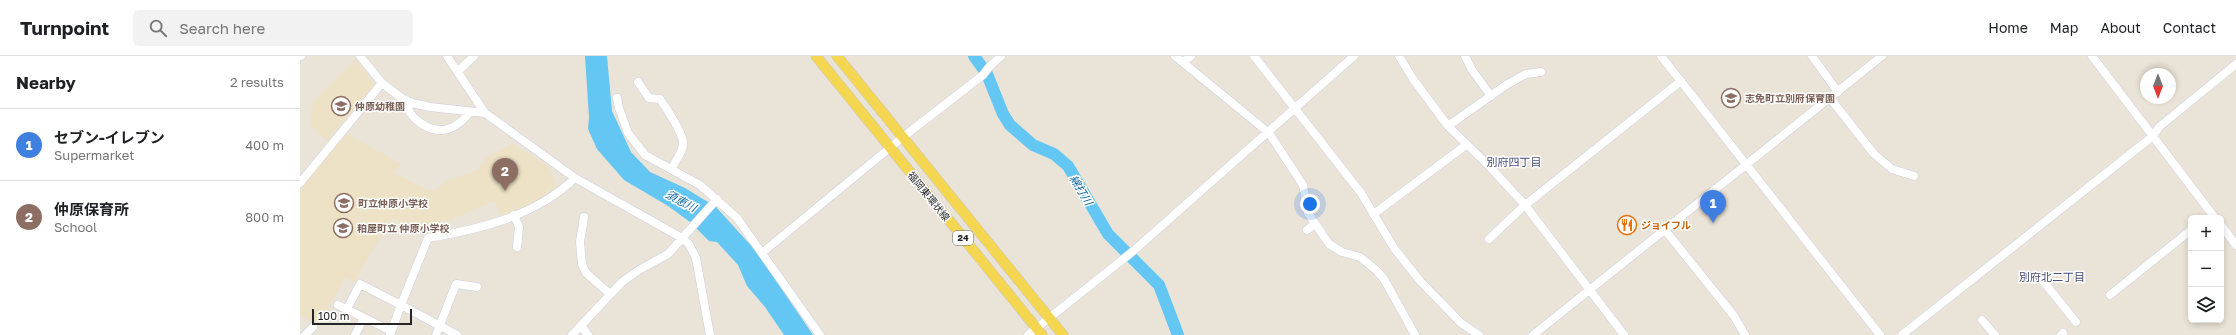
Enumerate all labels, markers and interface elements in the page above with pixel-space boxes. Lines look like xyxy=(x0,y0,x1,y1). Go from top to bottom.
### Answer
search box xyxy=(133,10,413,46)
text: Turnpoint xyxy=(20,16,109,39)
icon: search xyxy=(147,17,169,39)
text: Search here xyxy=(179,19,265,37)
text: Home xyxy=(1988,19,2028,36)
text: Map xyxy=(2050,19,2078,36)
text: About xyxy=(2100,19,2141,36)
text: Contact xyxy=(2163,19,2216,36)
north arrow xyxy=(2140,68,2176,104)
text: Nearby xyxy=(16,72,76,93)
text: 2 results xyxy=(230,74,284,90)
school or university icon: 志免町立別府保育園 xyxy=(1720,87,1742,109)
place label: 志免町立別府保育園 xyxy=(1745,92,1835,104)
school or university icon: 仲原幼稚園 xyxy=(330,95,352,117)
place label: 仲原幼稚園 xyxy=(354,100,405,112)
text: セブン-イレブン xyxy=(54,128,165,146)
text: 1 xyxy=(26,137,32,153)
text: 400 m xyxy=(245,137,284,153)
text: Supermarket xyxy=(54,147,135,163)
district label: 別府四丁目 xyxy=(1487,155,1542,168)
pin: 2 xyxy=(492,158,518,191)
street label: 福岡東環状線 xyxy=(905,169,953,223)
water label: 綿打川 xyxy=(1067,172,1096,208)
water label: 須恵川 xyxy=(664,187,700,215)
pin: 1 xyxy=(1700,190,1726,223)
school or university icon: 町立仲原小学校 xyxy=(333,192,355,214)
your location xyxy=(1300,194,1320,214)
place label: 町立仲原小学校 xyxy=(358,197,428,209)
text: 仲原保育所 xyxy=(54,200,129,218)
text: 2 xyxy=(25,209,33,225)
text: 800 m xyxy=(245,209,284,225)
restaurant icon: ジョイフル xyxy=(1616,214,1638,236)
map controls xyxy=(2188,215,2224,323)
button: + xyxy=(2188,215,2224,251)
school or university icon: 粕屋町立 仲原小学校 xyxy=(332,217,354,239)
text: School xyxy=(54,219,97,235)
place label: ジョイフル xyxy=(1641,219,1691,231)
place label: 粕屋町立 仲原小学校 xyxy=(357,222,450,234)
road number: 24 xyxy=(953,231,973,245)
button: − xyxy=(2188,251,2224,287)
district label: 別府北二丁目 xyxy=(2019,270,2085,283)
button: layers xyxy=(2188,287,2224,323)
scale bar xyxy=(312,307,412,326)
text: 100 m xyxy=(318,309,349,322)

